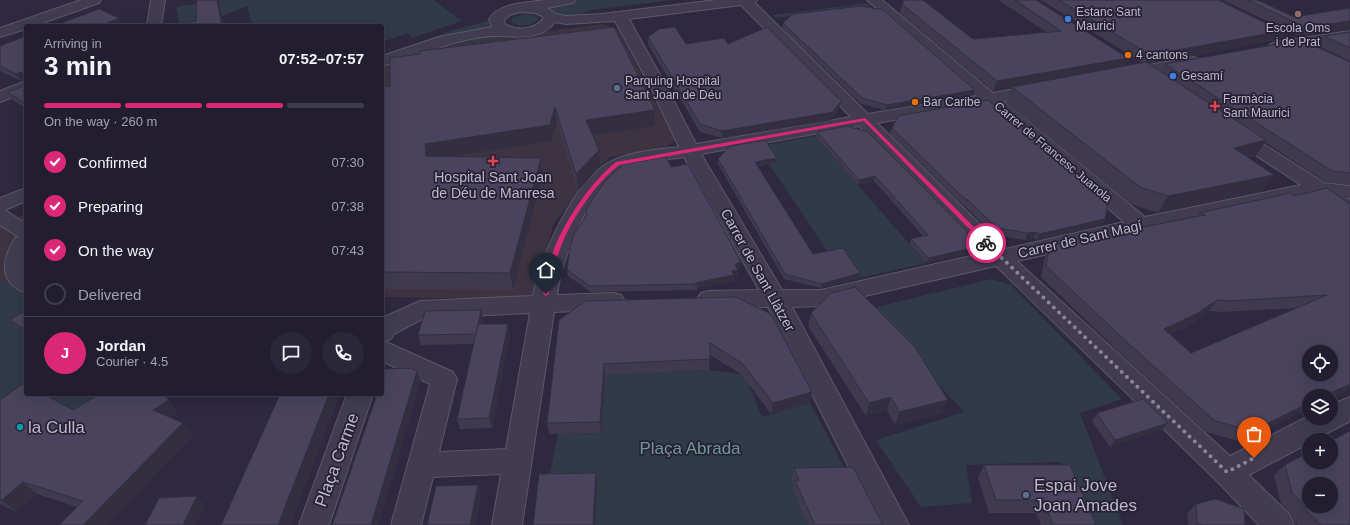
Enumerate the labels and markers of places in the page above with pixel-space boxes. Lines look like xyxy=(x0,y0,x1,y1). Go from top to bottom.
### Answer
place label: Estanc Sant Maurici xyxy=(1076,5,1141,33)
marker: Escola Oms i de Prat xyxy=(1293,9,1303,19)
marker: Estanc Sant Maurici xyxy=(1063,14,1073,24)
place label: Escola Oms i de Prat xyxy=(1266,21,1330,49)
place label: 4 cantons xyxy=(1136,48,1188,62)
marker: 4 cantons xyxy=(1123,50,1133,60)
place label: Gesamí xyxy=(1181,69,1224,83)
marker: Gesamí xyxy=(1168,71,1178,81)
place label: Parquing Hospital Sant Joan de Déu xyxy=(625,74,721,102)
marker: Parquing Hospital Sant Joan de Déu xyxy=(612,83,622,93)
place label: Farmàcia Sant Maurici xyxy=(1223,92,1290,120)
place label: Bar Caribe xyxy=(923,95,981,109)
marker: Bar Caribe xyxy=(910,97,920,107)
marker: Farmàcia Sant Maurici xyxy=(1210,101,1220,111)
marker: Hospital Sant Joan de Déu de Manresa xyxy=(487,155,499,167)
place label: Hospital Sant Joan de Déu de Manresa xyxy=(432,169,555,201)
pin xyxy=(529,253,563,294)
pin xyxy=(1237,417,1271,458)
place label: la Culla xyxy=(28,418,85,437)
marker: la Culla xyxy=(15,422,25,432)
place label: Espai Jove Joan Amades xyxy=(1034,476,1137,515)
marker: Espai Jove Joan Amades xyxy=(1021,490,1031,500)

